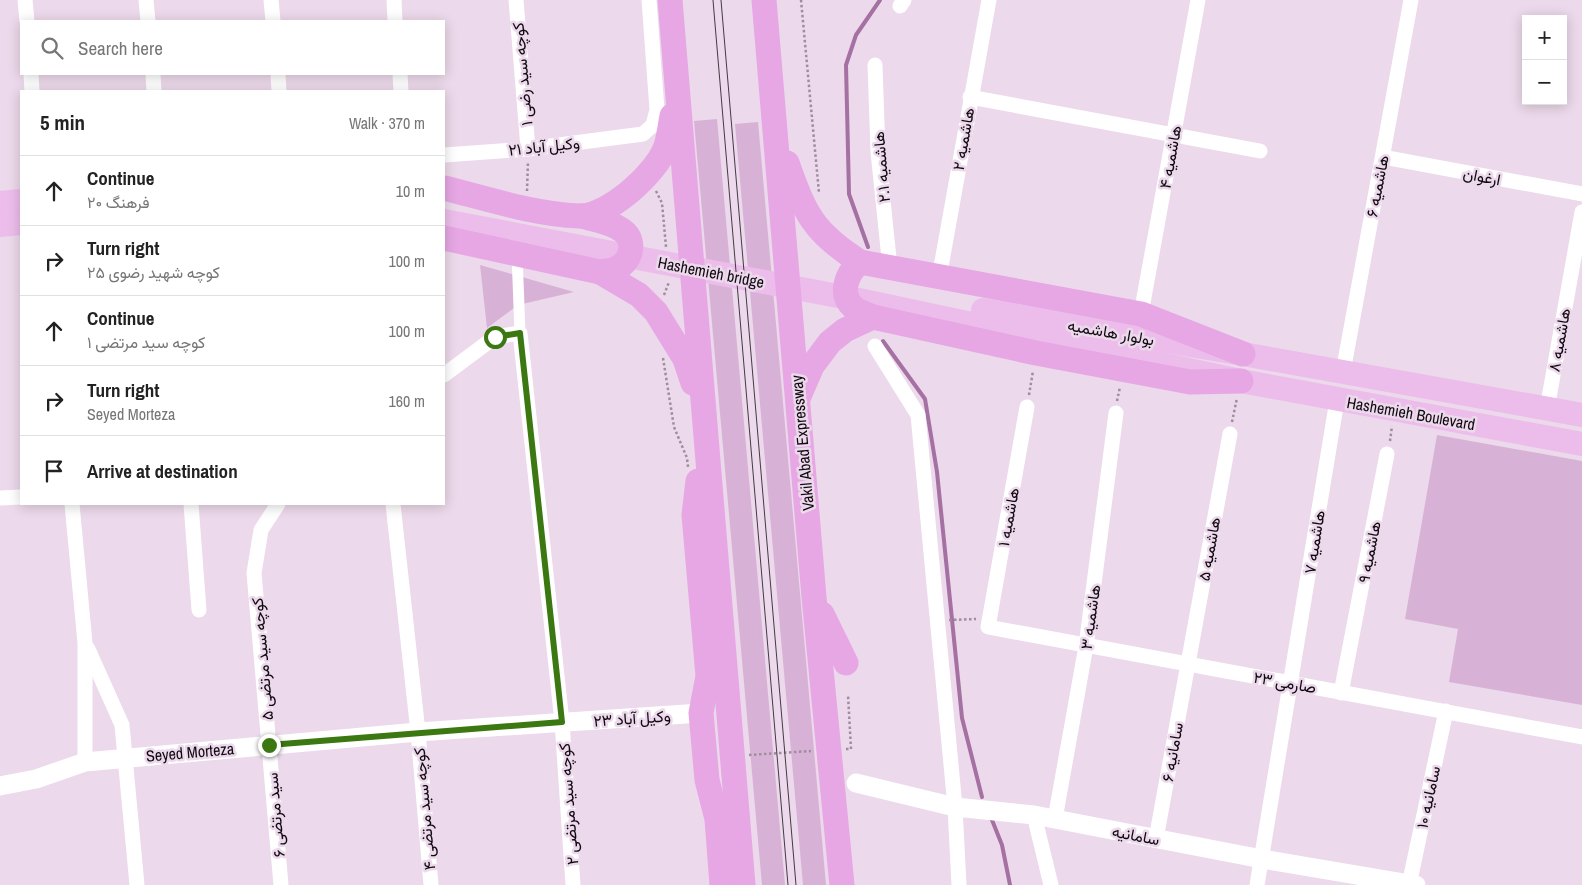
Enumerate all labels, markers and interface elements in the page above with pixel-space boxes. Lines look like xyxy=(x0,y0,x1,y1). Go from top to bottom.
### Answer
map controls xyxy=(1522,15,1567,105)
button: + xyxy=(1522,15,1567,60)
search box xyxy=(20,20,445,75)
street label: کوچه سید رضی ۱ xyxy=(507,21,538,127)
icon: search xyxy=(38,34,66,62)
text: Search here xyxy=(78,35,163,61)
button: − xyxy=(1522,60,1567,105)
street label: هاشمیه ۲ xyxy=(947,106,979,172)
text: 5 min xyxy=(40,108,85,137)
text: Walk · 370 m xyxy=(349,112,425,134)
street label: هاشمیه ۴ xyxy=(1154,124,1186,190)
street label: هاشمیه ۲.۱ xyxy=(867,130,895,204)
street label: ۲۱ وکیل آباد xyxy=(507,131,581,161)
street label: هاشمیه ۶ xyxy=(1360,153,1394,219)
street label: ارغوان xyxy=(1461,162,1503,190)
text: Continue xyxy=(87,165,155,191)
icon: ahead xyxy=(40,177,68,205)
text: 10 m xyxy=(396,180,425,202)
text: فرهنگ ۲۰ xyxy=(87,191,150,213)
text: Turn right xyxy=(87,235,159,261)
icon: right xyxy=(40,247,68,275)
text: 100 m xyxy=(389,250,425,272)
street label: Hashemieh bridge xyxy=(656,251,766,293)
text: کوچه شهید رضوی ۲۵ xyxy=(87,261,220,283)
text: Continue xyxy=(87,305,155,331)
street label: هاشمیه ۸ xyxy=(1543,306,1575,374)
street label: بولوار هاشمیه xyxy=(1066,314,1156,350)
icon: ahead xyxy=(40,317,68,345)
text: 100 m xyxy=(389,320,425,342)
route start xyxy=(484,326,507,349)
text: کوچه سید مرتضی ۱ xyxy=(87,331,205,353)
street label: Vakil Abad Expressway xyxy=(785,374,819,512)
text: Turn right xyxy=(87,377,159,403)
icon: right xyxy=(40,387,68,415)
text: 160 m xyxy=(389,390,425,412)
street label: Hashemieh Boulevard xyxy=(1345,391,1477,435)
text: Seyed Morteza xyxy=(87,403,175,425)
icon: arrive xyxy=(40,457,68,485)
text: Arrive at destination xyxy=(87,458,238,484)
street label: هاشمیه ۱ xyxy=(992,486,1024,548)
street label: هاشمیه ۷ xyxy=(1298,509,1330,575)
street label: هاشمیه ۵ xyxy=(1193,515,1225,583)
street label: هاشمیه ۹ xyxy=(1352,519,1386,585)
street label: هاشمیه ۳ xyxy=(1075,583,1105,651)
street label: کوچه سید مرتضی ۵ xyxy=(246,597,279,721)
street label: صارمی ۲۳ xyxy=(1252,666,1318,698)
street label: ۲۳ وکیل آباد xyxy=(592,704,672,732)
street label: سامانیه ۶ xyxy=(1156,721,1188,783)
route end xyxy=(258,734,281,757)
street label: Seyed Morteza xyxy=(145,737,236,767)
street label: کوچه سید مرتضی ۲ xyxy=(553,742,584,866)
street label: کوچه سید مرتضی ۴ xyxy=(408,747,441,871)
street label: سامانیه ۱۰ xyxy=(1411,764,1445,830)
street label: سید مرتضی ۶ xyxy=(260,772,290,858)
street label: سامانیه xyxy=(1110,820,1162,850)

